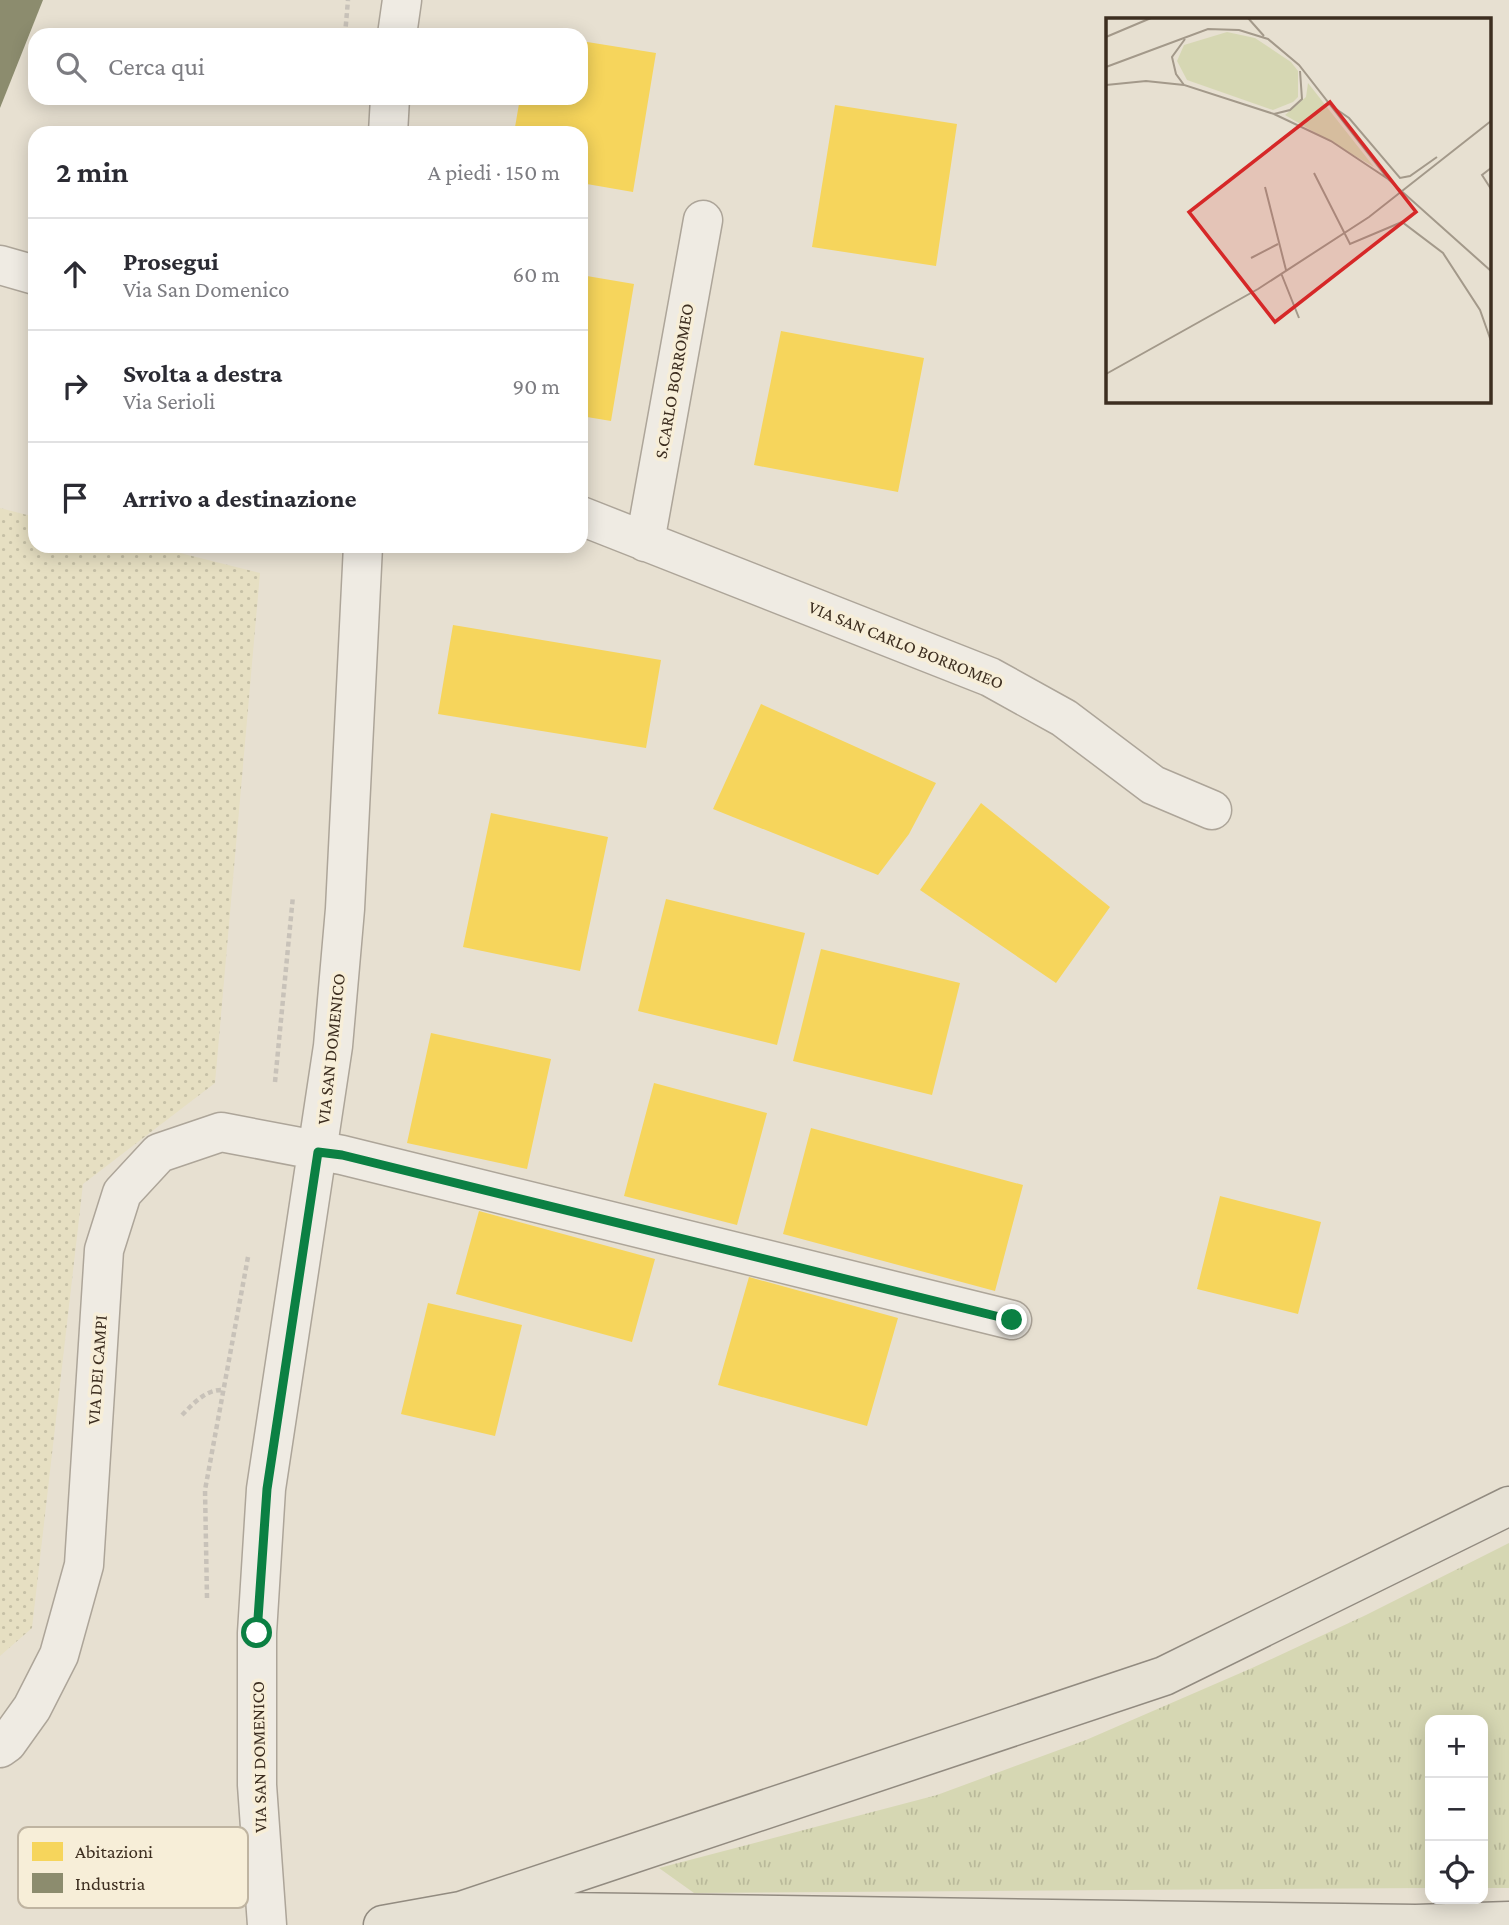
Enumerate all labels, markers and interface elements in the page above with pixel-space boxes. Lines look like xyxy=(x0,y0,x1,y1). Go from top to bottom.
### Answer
inset map xyxy=(1106,18,1492,402)
search box xyxy=(28,28,588,105)
icon: search xyxy=(52,48,90,86)
text: Cerca qui xyxy=(108,52,205,81)
text: 2 min xyxy=(56,155,128,188)
text: A piedi · 150 m xyxy=(428,159,560,185)
text: Prosegui xyxy=(123,247,219,276)
icon: ahead xyxy=(56,255,94,293)
text: 60 m xyxy=(513,261,560,287)
text: Via San Domenico xyxy=(123,276,289,302)
street label: S.CARLO BORROMEO xyxy=(650,302,698,460)
text: Svolta a destra xyxy=(123,359,282,388)
icon: right xyxy=(56,367,94,405)
text: 90 m xyxy=(513,373,560,399)
text: Via Serioli xyxy=(123,388,215,414)
icon: arrive xyxy=(56,479,94,517)
text: Arrivo a destinazione xyxy=(123,484,357,513)
street label: VIA SAN CARLO BORROMEO xyxy=(806,597,1006,693)
street label: VIA SAN DOMENICO xyxy=(313,972,349,1126)
route end xyxy=(996,1304,1027,1335)
street label: VIA DEI CAMPI xyxy=(83,1314,111,1426)
route start xyxy=(241,1617,272,1648)
street label: VIA SAN DOMENICO xyxy=(248,1681,270,1833)
map controls xyxy=(1425,1715,1488,1904)
button: + xyxy=(1425,1715,1488,1778)
button: − xyxy=(1425,1778,1488,1841)
legend xyxy=(18,1827,248,1908)
text: Abitazioni xyxy=(75,1841,153,1862)
button: locate xyxy=(1425,1841,1488,1904)
text: Industria xyxy=(75,1873,146,1894)

